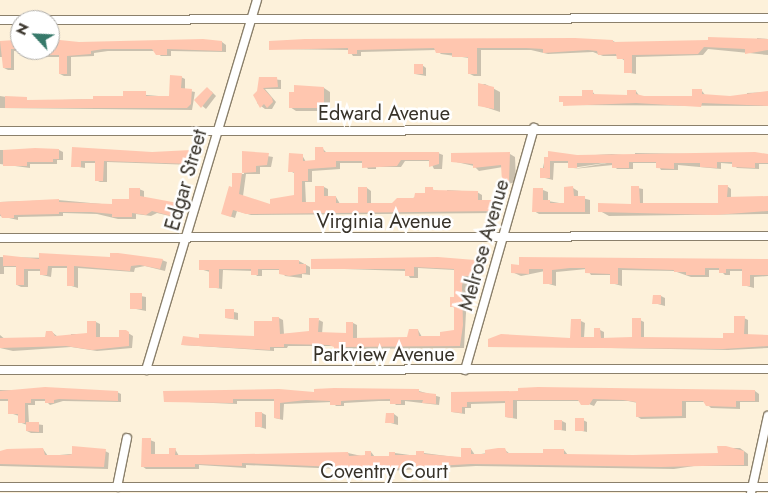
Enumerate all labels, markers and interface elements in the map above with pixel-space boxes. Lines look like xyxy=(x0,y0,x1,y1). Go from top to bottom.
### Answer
north arrow xyxy=(10,10,60,60)
text: N xyxy=(11,20,34,38)
street label: Edward Avenue xyxy=(318,101,450,125)
street label: Edgar Street xyxy=(160,127,212,233)
street label: Melrose Avenue xyxy=(454,177,514,313)
street label: Virginia Avenue xyxy=(316,209,452,233)
street label: Parkview Avenue xyxy=(313,342,455,366)
street label: Coventry Court xyxy=(320,459,448,483)

